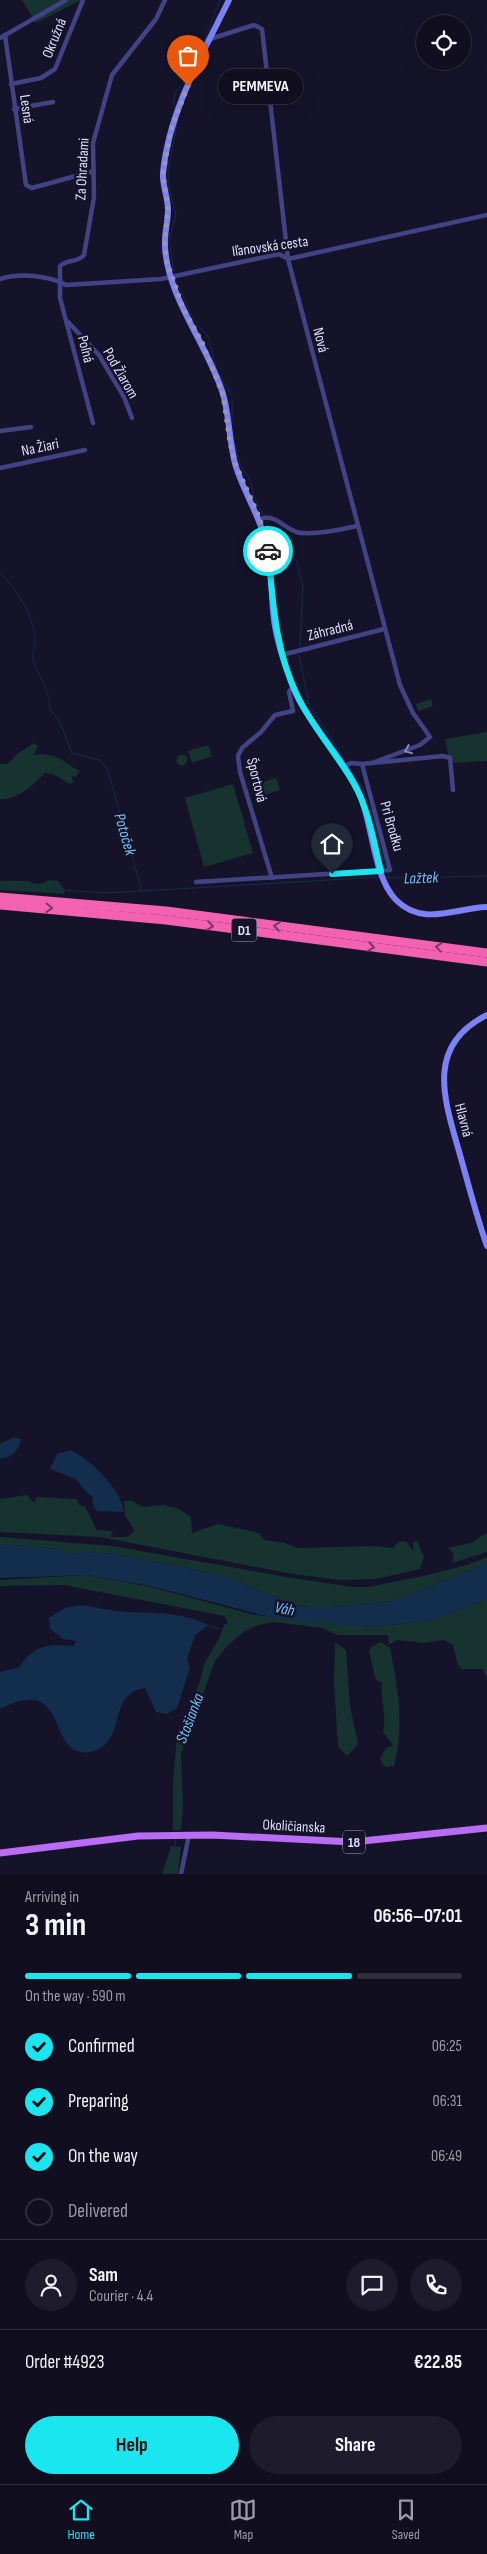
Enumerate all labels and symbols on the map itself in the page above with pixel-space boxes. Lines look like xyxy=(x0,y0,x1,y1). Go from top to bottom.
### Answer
street label: Okružná xyxy=(38,15,71,61)
pin xyxy=(167,35,209,86)
callout: PEMMEVA xyxy=(218,68,303,104)
street label: Lesná xyxy=(15,93,38,125)
street label: Za Ohradami xyxy=(71,137,94,201)
street label: Iľanovská cesta xyxy=(231,232,310,261)
street label: Nová xyxy=(308,326,333,355)
street label: Poľná xyxy=(73,334,98,365)
street label: Pod Žiarom xyxy=(98,344,143,402)
street label: Na Žiari xyxy=(20,434,61,461)
courier xyxy=(243,526,293,576)
street label: Záhradná xyxy=(305,616,355,645)
one-way arrow xyxy=(405,744,413,754)
street label: Športová xyxy=(242,756,271,805)
street label: Pri Brodku xyxy=(375,799,408,853)
water label: Potoček xyxy=(110,811,140,859)
pin xyxy=(311,823,353,874)
water label: Lažtek xyxy=(403,868,440,889)
one-way arrow xyxy=(45,902,53,913)
road number: D1 xyxy=(232,918,256,942)
one-way arrow xyxy=(206,920,214,931)
one-way arrow xyxy=(273,921,281,932)
one-way arrow xyxy=(367,942,376,952)
one-way arrow xyxy=(434,942,442,953)
street label: Hlavná xyxy=(450,1101,477,1139)
water label: Váh xyxy=(273,1598,297,1621)
water label: Stošianka xyxy=(172,1690,209,1746)
street label: Okoličianska xyxy=(262,1815,326,1838)
road number: 18 xyxy=(343,1830,365,1854)

